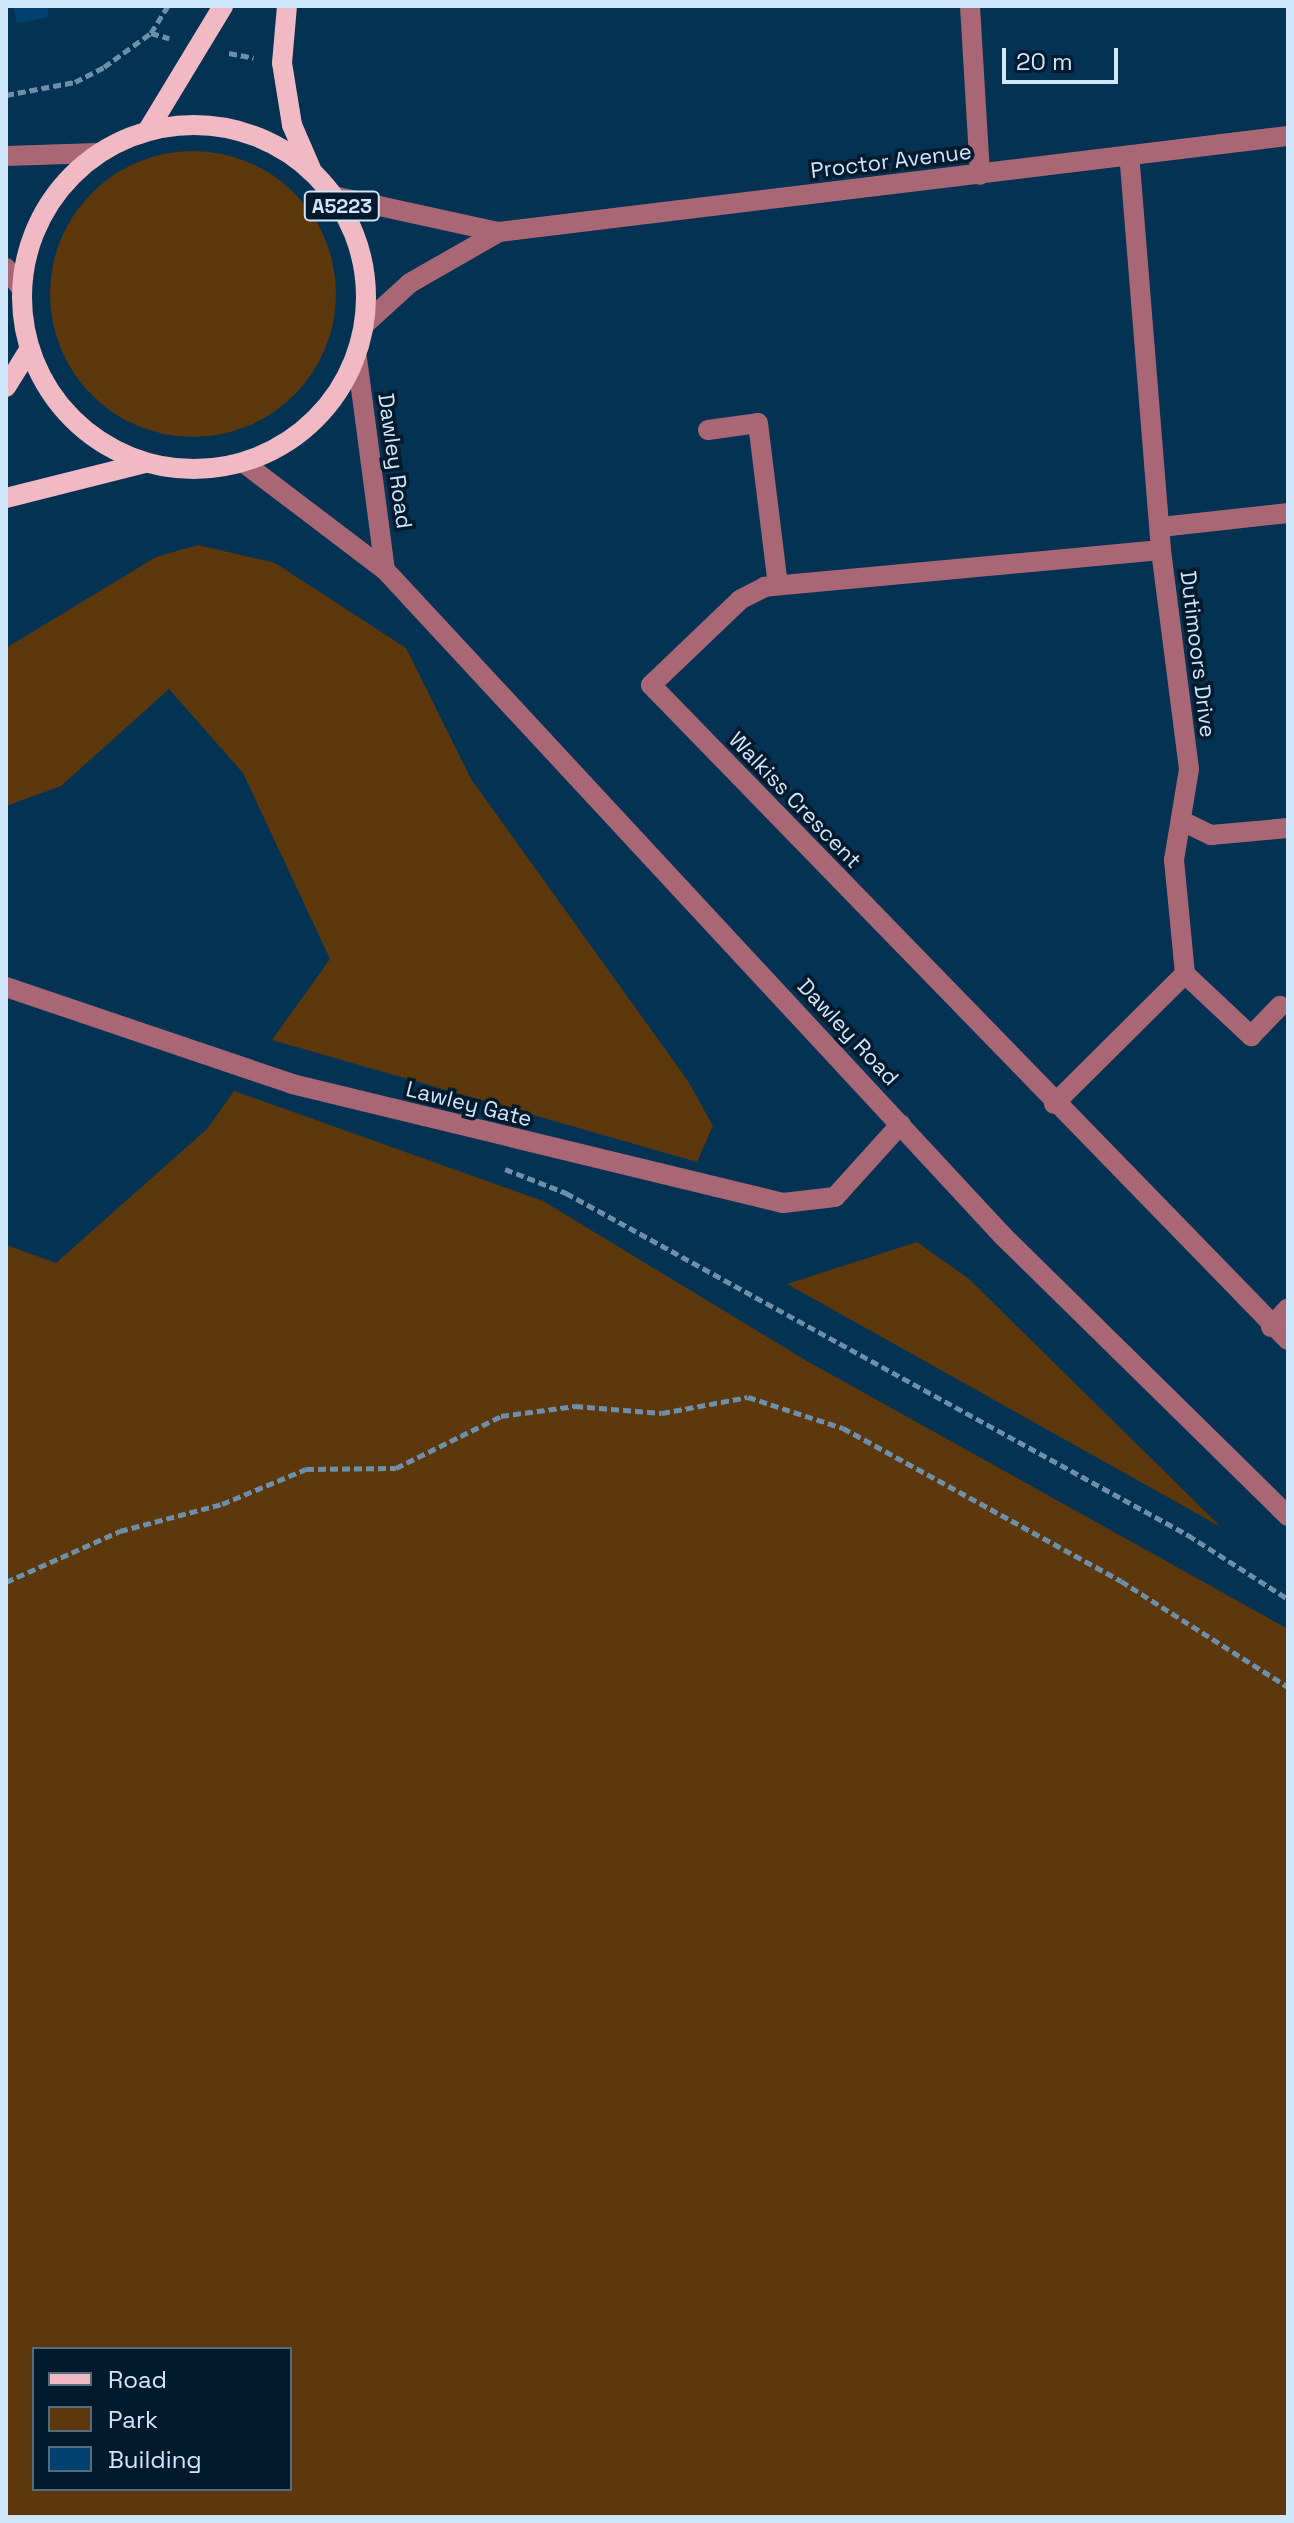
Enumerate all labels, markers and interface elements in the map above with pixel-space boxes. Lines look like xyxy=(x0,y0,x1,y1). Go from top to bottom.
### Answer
scale bar xyxy=(1006,32,1122,82)
text: 20 m xyxy=(1016,46,1073,77)
street label: Proctor Avenue xyxy=(809,138,973,184)
road number: A5223 xyxy=(302,190,382,222)
street label: Dawley Road xyxy=(372,392,418,530)
street label: Dutimoors Drive xyxy=(1175,569,1221,739)
street label: Walkiss Crescent xyxy=(723,726,867,874)
street label: Dawley Road xyxy=(792,973,904,1091)
street label: Lawley Gate xyxy=(403,1076,535,1132)
legend xyxy=(32,2347,292,2491)
text: Road xyxy=(108,2364,167,2395)
text: Park xyxy=(108,2404,158,2435)
text: Building xyxy=(108,2444,202,2475)

